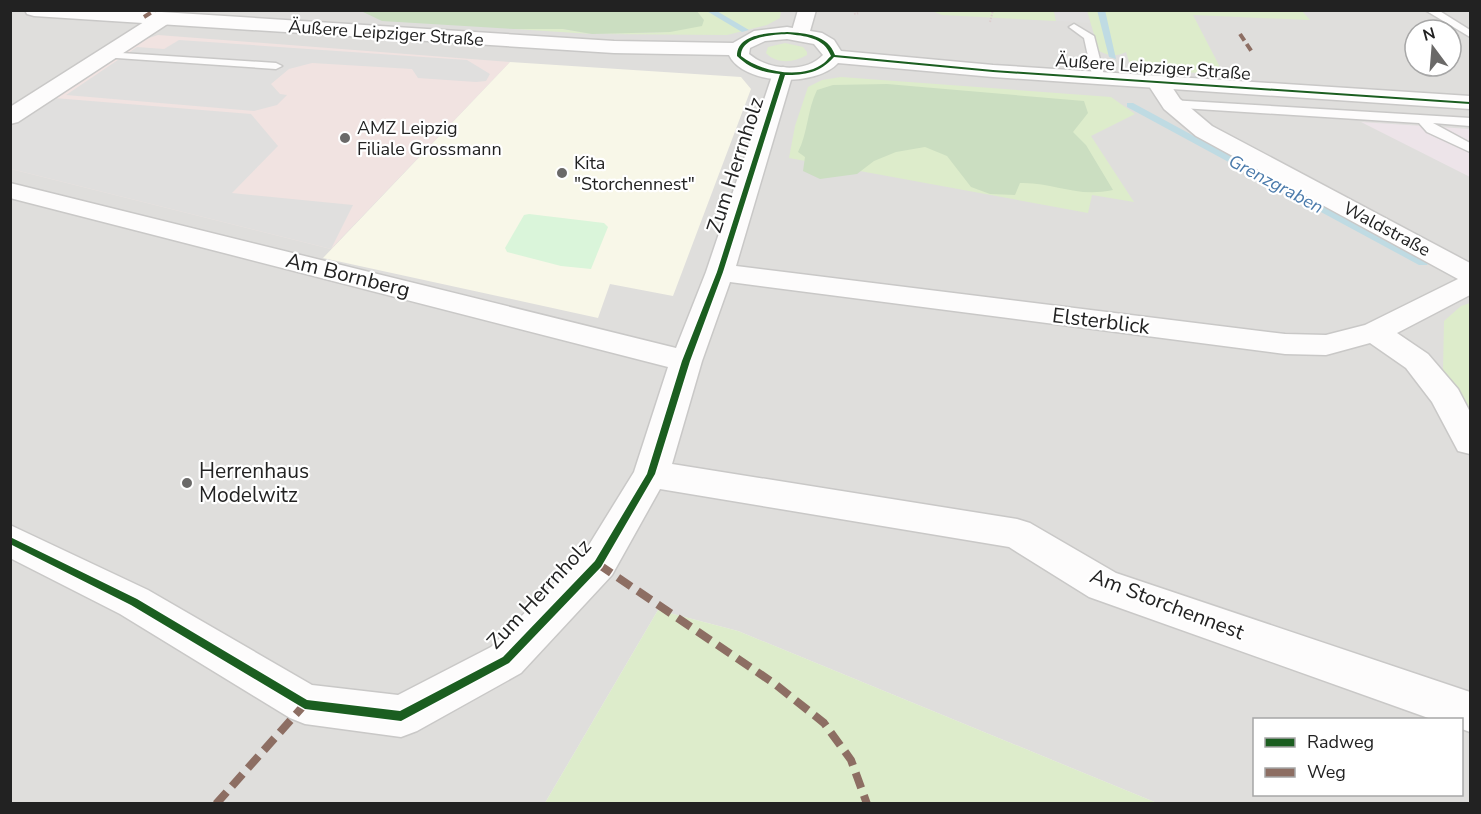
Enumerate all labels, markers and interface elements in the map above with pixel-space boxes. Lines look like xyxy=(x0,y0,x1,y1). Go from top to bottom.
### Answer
street label: Äußere Leipziger Straße xyxy=(288,14,484,52)
north arrow xyxy=(1403,18,1463,78)
text: N xyxy=(1420,22,1438,47)
street label: Äußere Leipziger Straße xyxy=(1055,48,1251,86)
street label: Zum Herrnholz xyxy=(700,93,770,236)
place label: AMZ Leipzig Filiale Grossmann xyxy=(357,116,502,161)
marker: AMZ Leipzig Filiale Grossmann xyxy=(338,131,352,145)
water label: Grenzgraben xyxy=(1224,149,1328,219)
place label: Kita "Storchennest" xyxy=(574,151,695,196)
marker: Kita "Storchennest" xyxy=(555,166,569,180)
street label: Waldstraße xyxy=(1339,196,1435,262)
street label: Am Bornberg xyxy=(283,246,413,304)
street label: Elsterblick xyxy=(1051,301,1152,341)
place label: Herrenhaus Modelwitz xyxy=(199,457,309,509)
marker: Herrenhaus Modelwitz xyxy=(180,476,194,490)
street label: Zum Herrnholz xyxy=(481,533,597,655)
street label: Am Storchennest xyxy=(1086,562,1249,647)
legend xyxy=(1253,718,1463,796)
text: Radweg xyxy=(1307,730,1374,754)
text: Weg xyxy=(1307,760,1346,784)

